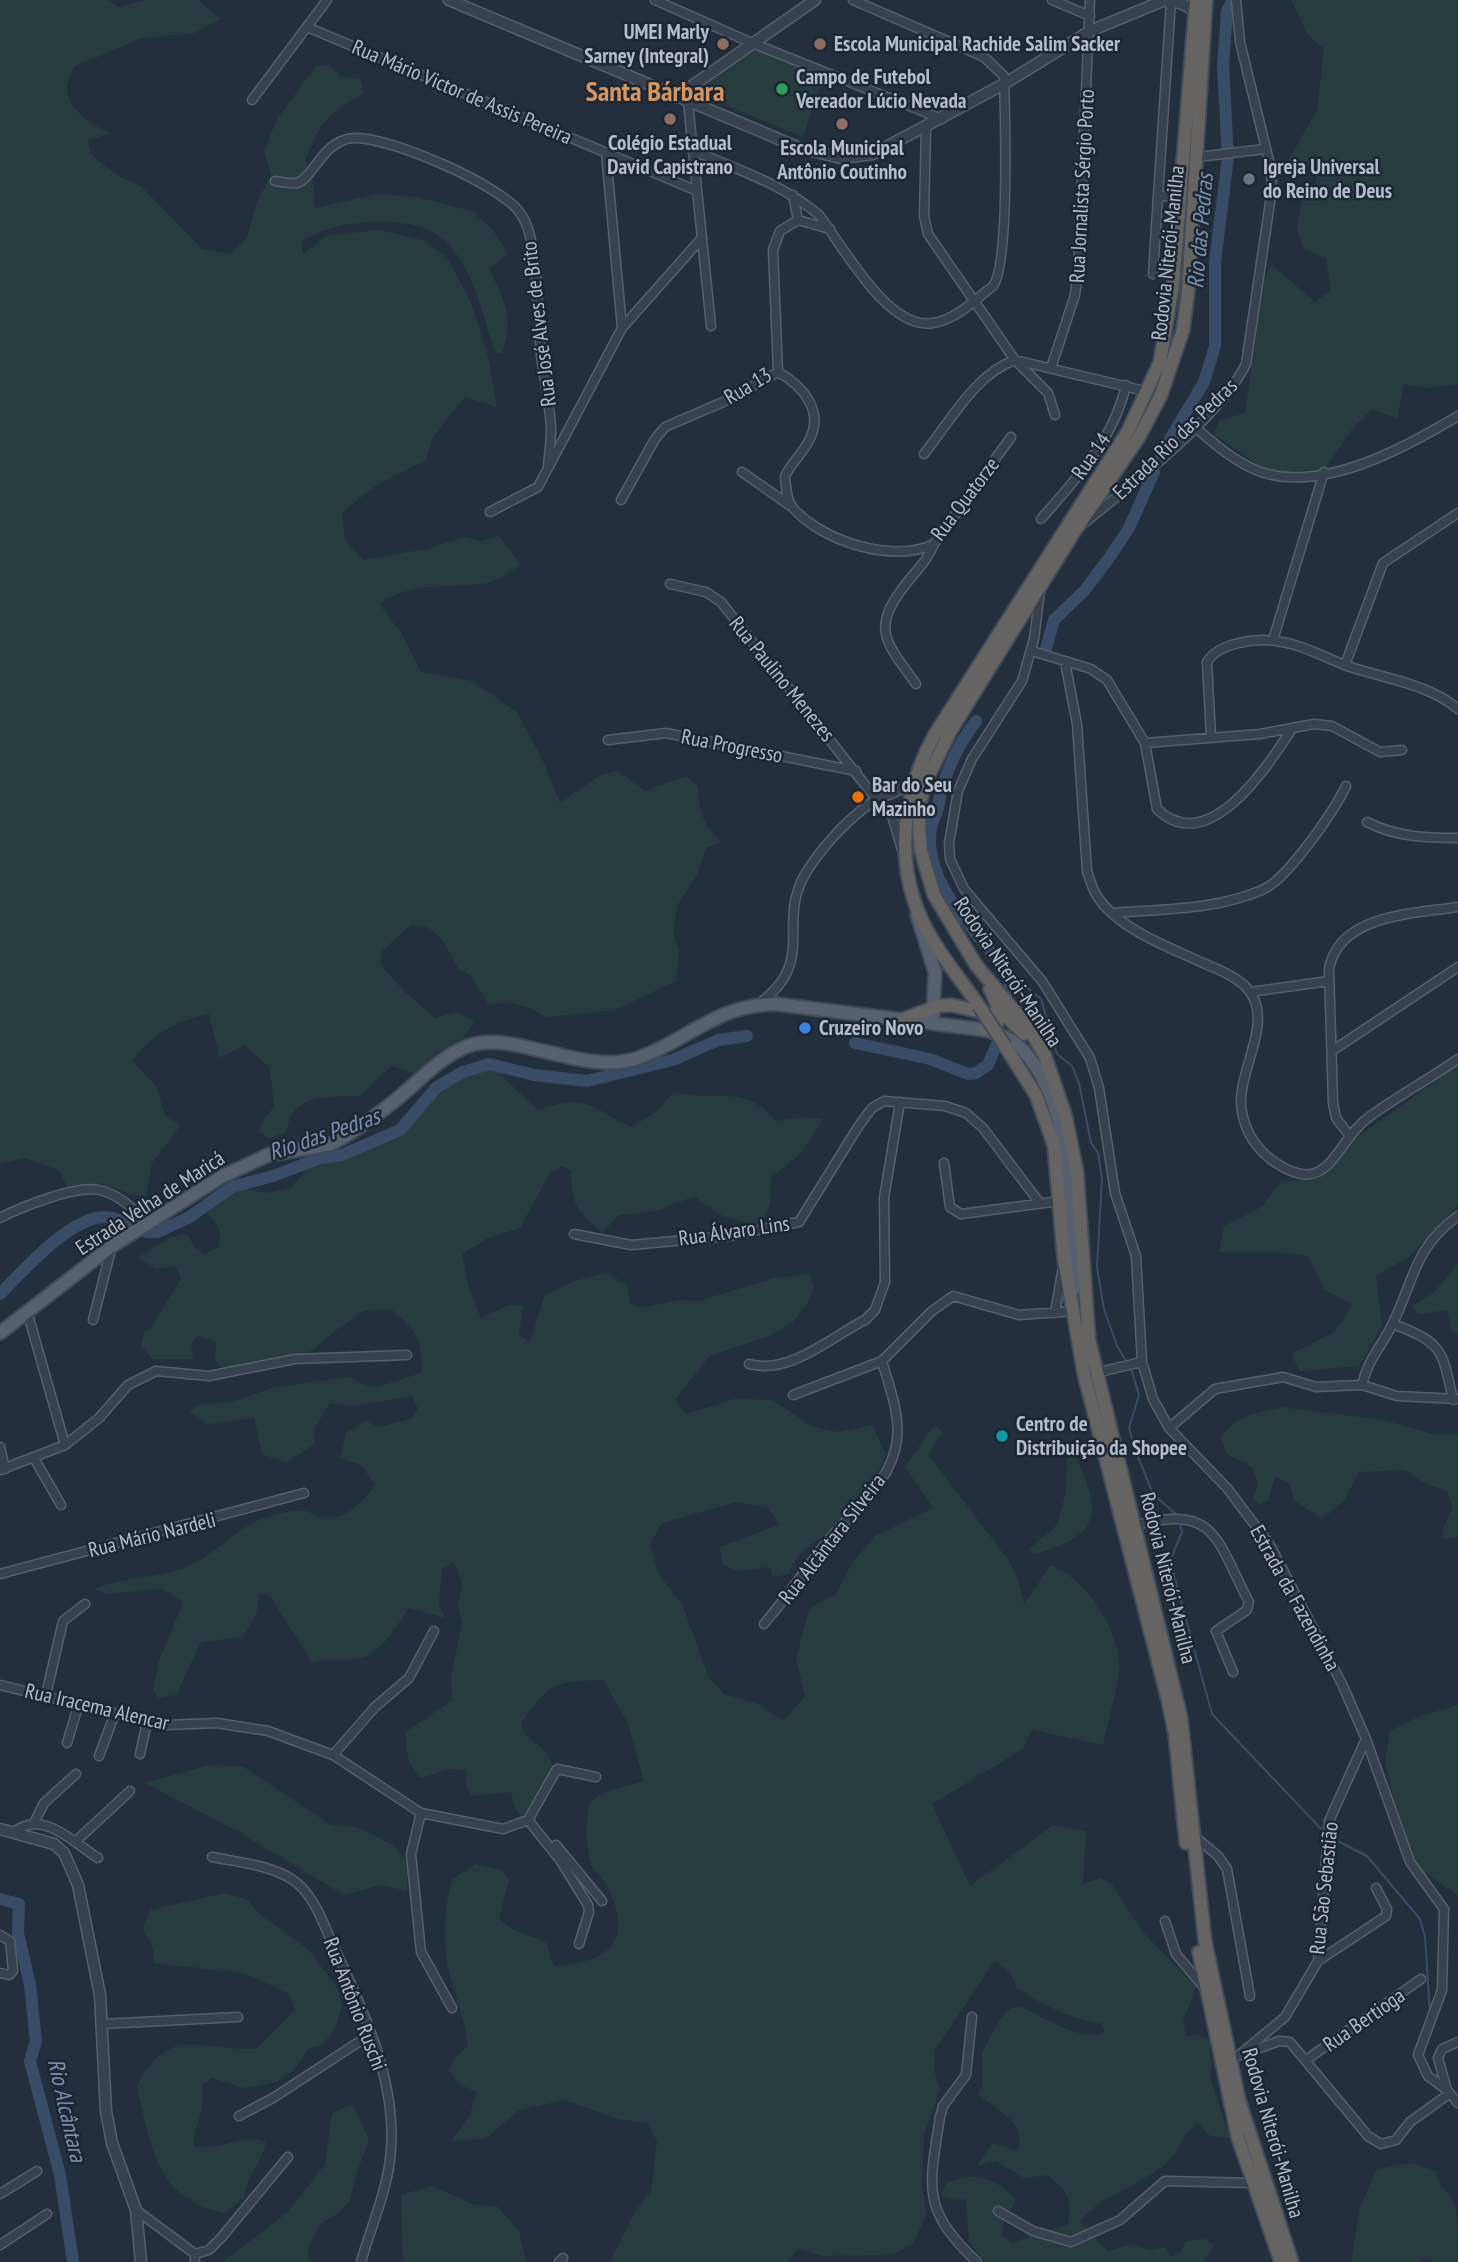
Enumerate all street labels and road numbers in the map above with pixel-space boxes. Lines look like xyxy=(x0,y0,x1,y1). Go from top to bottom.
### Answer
street label: Rua Mário Victor de Assis Pereira xyxy=(348,33,576,150)
street label: Rua Jornalista Sérgio Porto xyxy=(1063,88,1100,284)
street label: Rodovia Niterói-Manilha xyxy=(1145,164,1190,342)
street label: Rua José Alves de Brito xyxy=(515,240,562,408)
street label: Rua 13 xyxy=(719,361,777,410)
street label: Estrada Rio das Pedras xyxy=(1107,372,1243,505)
street label: Rua 14 xyxy=(1065,427,1117,484)
street label: Rua Quatorze xyxy=(924,452,1005,546)
street label: Rua Paulino Menezes xyxy=(724,611,841,747)
street label: Rua Progresso xyxy=(679,722,785,769)
street label: Rodovia Niterói-Manilha xyxy=(948,891,1069,1052)
street label: Estrada Velha de Maricá xyxy=(70,1144,229,1261)
street label: Rua Álvaro Lins xyxy=(677,1209,791,1252)
street label: Rua Alcântara Silveira xyxy=(772,1468,891,1609)
street label: Rodovia Niterói-Manilha xyxy=(1134,1489,1203,1666)
street label: Rua Mário Nardeli xyxy=(85,1506,218,1563)
street label: Estrada da Fazendinha xyxy=(1244,1520,1347,1675)
street label: Rua Iracema Alencar xyxy=(22,1677,172,1736)
street label: Rua São Sebastião xyxy=(1303,1820,1344,1956)
street label: Rua Antônio Ruschi xyxy=(318,1934,393,2074)
street label: Rua Bertioga xyxy=(1318,1982,1410,2058)
street label: Rodovia Niterói-Manilha xyxy=(1236,2045,1311,2221)

